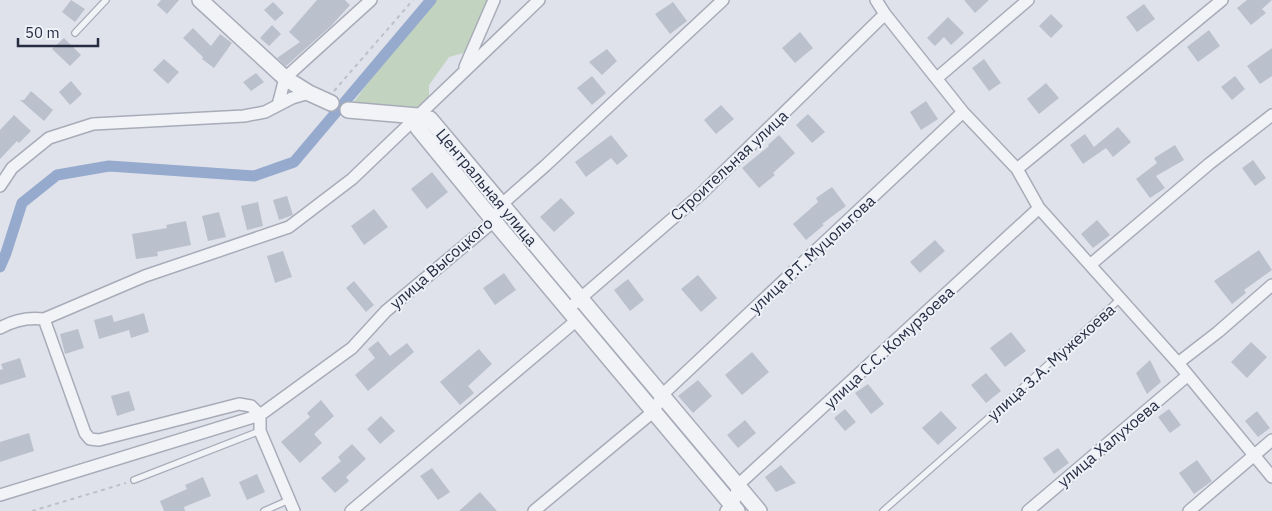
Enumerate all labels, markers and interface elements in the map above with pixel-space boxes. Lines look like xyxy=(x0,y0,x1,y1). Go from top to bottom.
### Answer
scale bar xyxy=(18,15,98,47)
text: 50 m xyxy=(25,23,60,42)
street label: Строительная улица xyxy=(666,105,792,225)
street label: Центральная улица xyxy=(432,124,542,250)
street label: улица Р.Т. Муцольгова xyxy=(745,190,880,318)
street label: улица Высоцкого xyxy=(385,213,497,313)
street label: улица С.С. Комурзоева xyxy=(820,281,958,412)
street label: улица З.А. Мужехоева xyxy=(983,299,1119,425)
street label: улица Халухоева xyxy=(1053,394,1163,491)

